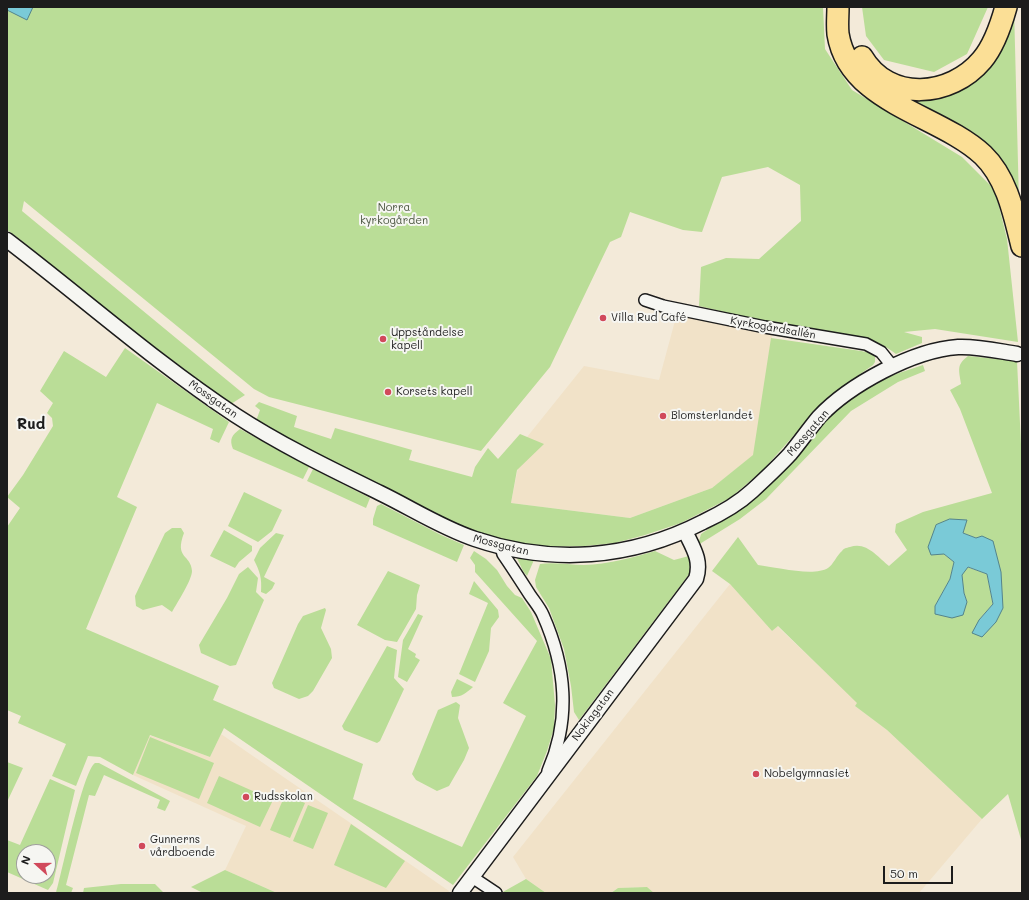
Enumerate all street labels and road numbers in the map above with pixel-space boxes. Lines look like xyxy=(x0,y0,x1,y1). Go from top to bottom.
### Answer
street label: Kyrkogårdsallén xyxy=(729,314,817,342)
street label: Mossgatan xyxy=(186,377,240,421)
street label: Mossgatan xyxy=(784,407,832,459)
street label: Mossgatan xyxy=(472,532,530,558)
street label: Nokiagatan xyxy=(569,686,617,744)

